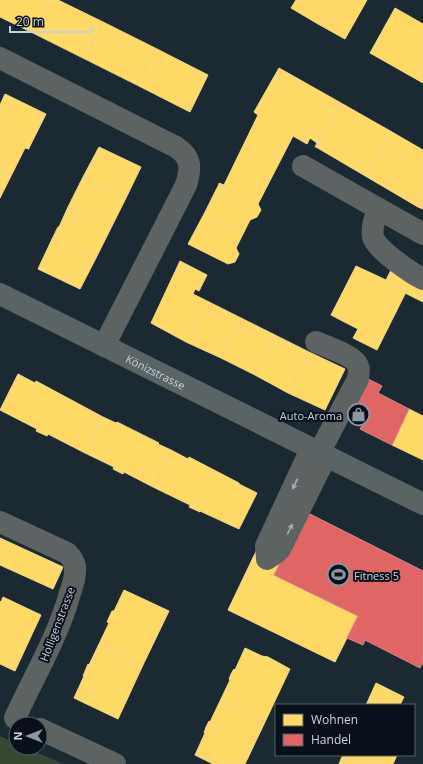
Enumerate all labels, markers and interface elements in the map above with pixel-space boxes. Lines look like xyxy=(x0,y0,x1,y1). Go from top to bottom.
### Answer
scale bar xyxy=(10,8,92,34)
text: 20 m xyxy=(16,13,44,30)
street label: Könizstrasse xyxy=(124,350,188,392)
shop icon: Auto-Aroma xyxy=(345,402,371,428)
place label: Auto-Aroma xyxy=(280,408,342,423)
one-way arrow xyxy=(292,478,298,490)
one-way arrow xyxy=(287,523,293,535)
sports icon: Fitness 5 xyxy=(326,562,352,588)
place label: Fitness 5 xyxy=(354,568,399,583)
street label: Holligenstrasse xyxy=(36,585,78,663)
legend xyxy=(275,704,415,756)
text: Wohnen xyxy=(311,711,358,728)
north arrow xyxy=(8,716,48,756)
text: Handel xyxy=(311,731,351,748)
text: N xyxy=(10,732,25,740)

